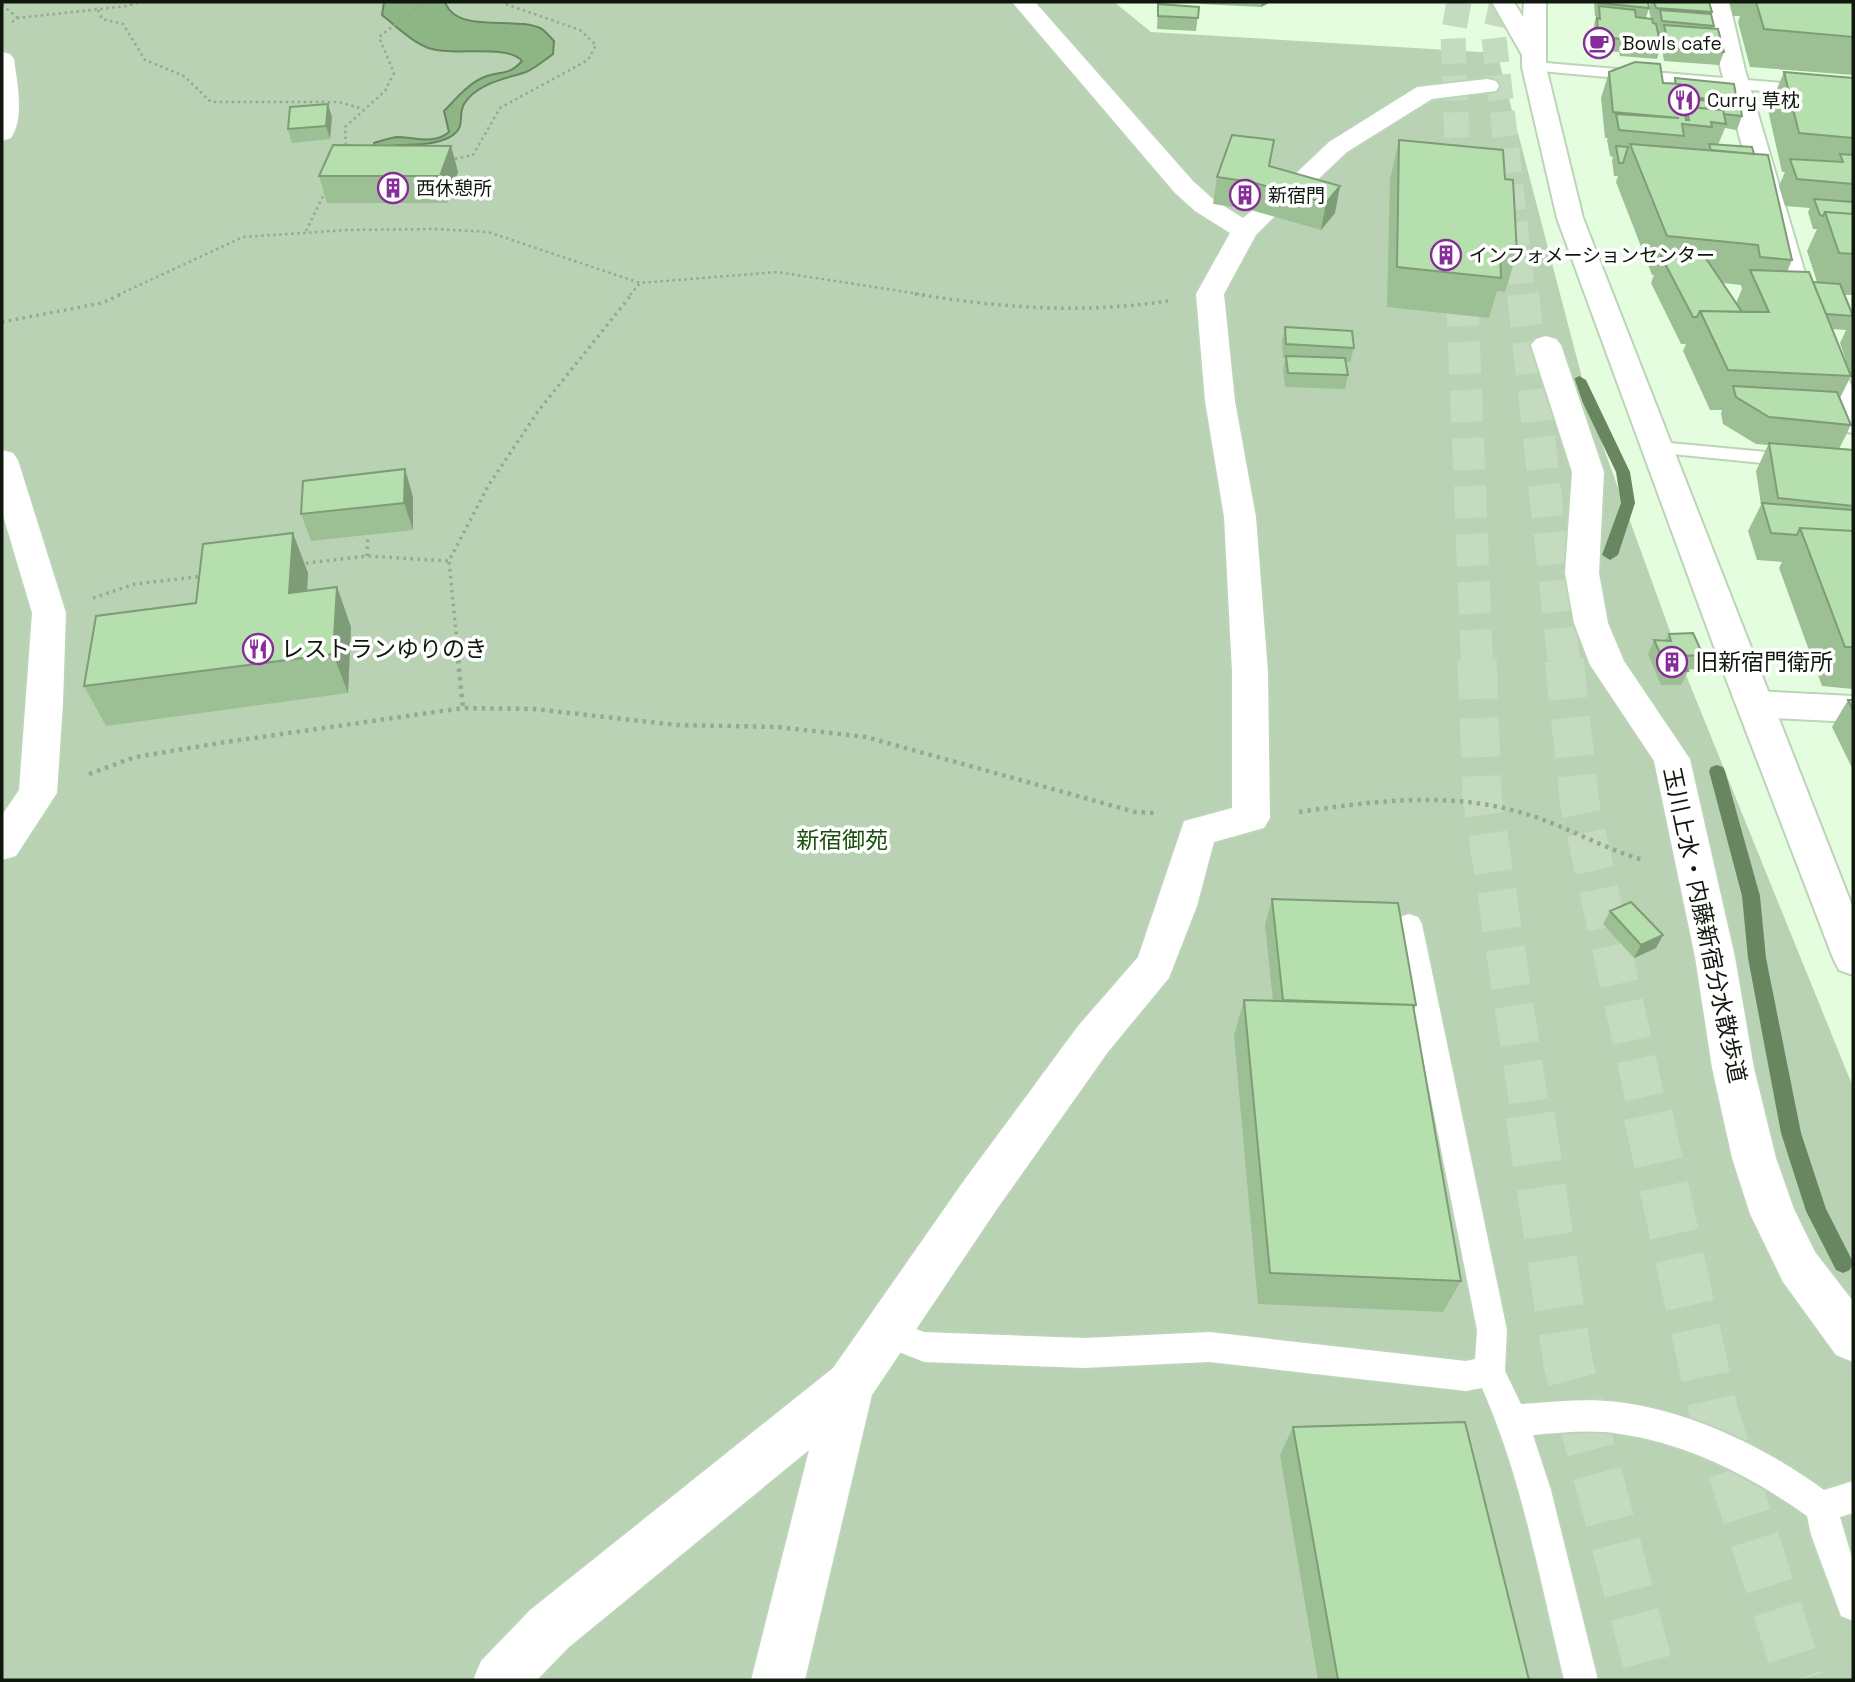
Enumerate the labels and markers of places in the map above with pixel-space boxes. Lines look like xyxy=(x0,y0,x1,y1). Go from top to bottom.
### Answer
cafe icon: Bowls cafe xyxy=(1582,26,1616,60)
place label: Bowls cafe xyxy=(1622,31,1722,56)
restaurant icon: Curry 草枕 xyxy=(1667,83,1701,117)
place label: Curry 草枕 xyxy=(1707,88,1800,113)
building icon: 西休憩所 xyxy=(376,171,410,205)
place label: 西休憩所 xyxy=(416,176,492,201)
building icon: 新宿門 xyxy=(1228,178,1262,212)
place label: 新宿門 xyxy=(1268,183,1325,208)
building icon: インフォメーションセンター xyxy=(1429,238,1463,272)
place label: インフォメーションセンター xyxy=(1469,243,1715,268)
restaurant icon: レストランゆりのき xyxy=(241,632,275,666)
place label: レストランゆりのき xyxy=(281,634,487,664)
building icon: 旧新宿門衛所 xyxy=(1655,645,1689,679)
place label: 旧新宿門衛所 xyxy=(1695,647,1833,677)

